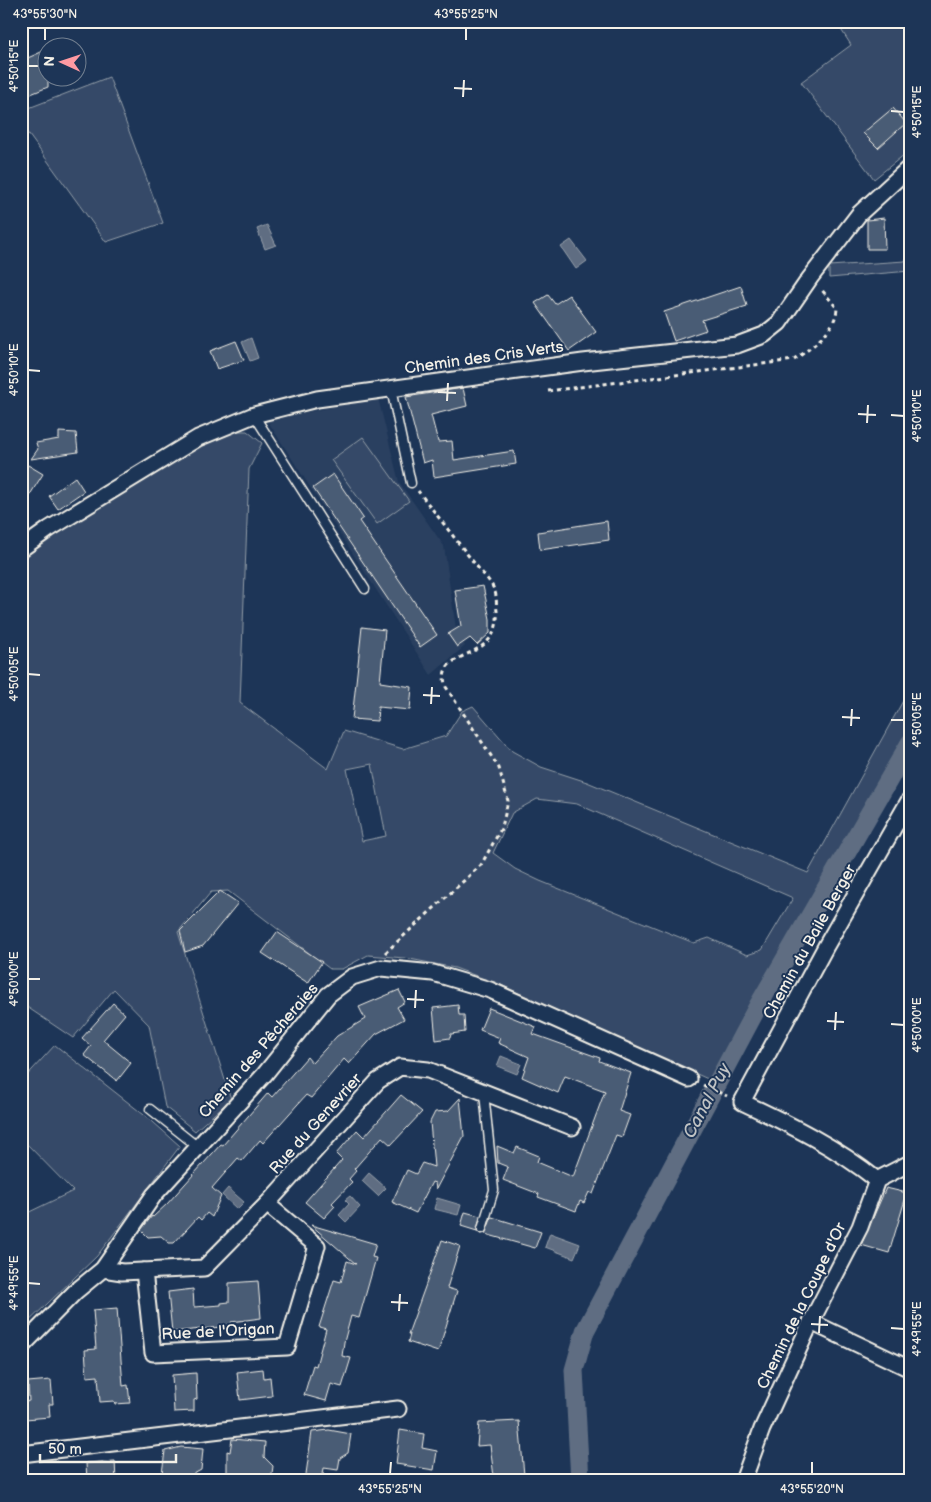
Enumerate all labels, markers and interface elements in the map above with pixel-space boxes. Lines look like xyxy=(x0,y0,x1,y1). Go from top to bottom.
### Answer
text: 43°55'30"N xyxy=(13,7,77,22)
text: 43°55'25"N xyxy=(434,7,498,22)
north arrow xyxy=(38,38,88,88)
text: 4°50'15"E xyxy=(7,39,22,92)
text: N xyxy=(41,56,58,67)
text: 4°50'15"E xyxy=(910,85,925,138)
street label: Chemin des Cris Verts xyxy=(403,337,565,379)
text: 4°50'10"E xyxy=(7,343,22,397)
text: 4°50'10"E xyxy=(910,389,925,443)
text: 4°50'05"E xyxy=(7,646,22,702)
text: 4°50'05"E xyxy=(910,692,925,748)
street label: Chemin du Baile Berger xyxy=(760,861,861,1023)
text: 4°50'00"E xyxy=(7,951,22,1007)
street label: Chemin des Pêcheraies xyxy=(195,980,323,1122)
text: 4°50'00"E xyxy=(910,997,925,1053)
water label: Canal Puy xyxy=(679,1059,736,1142)
street label: Rue du Genevrier xyxy=(266,1070,366,1178)
street label: Chemin de la Coupe d'Or xyxy=(753,1219,851,1392)
text: 4°49'55"E xyxy=(7,1255,22,1311)
text: 4°49'55"E xyxy=(910,1301,925,1357)
street label: Rue de l'Origan xyxy=(161,1320,275,1344)
scale bar xyxy=(40,1432,176,1464)
text: 50 m xyxy=(48,1440,82,1459)
text: 43°55'25"N xyxy=(358,1482,422,1497)
text: 43°55'20"N xyxy=(780,1482,844,1497)

